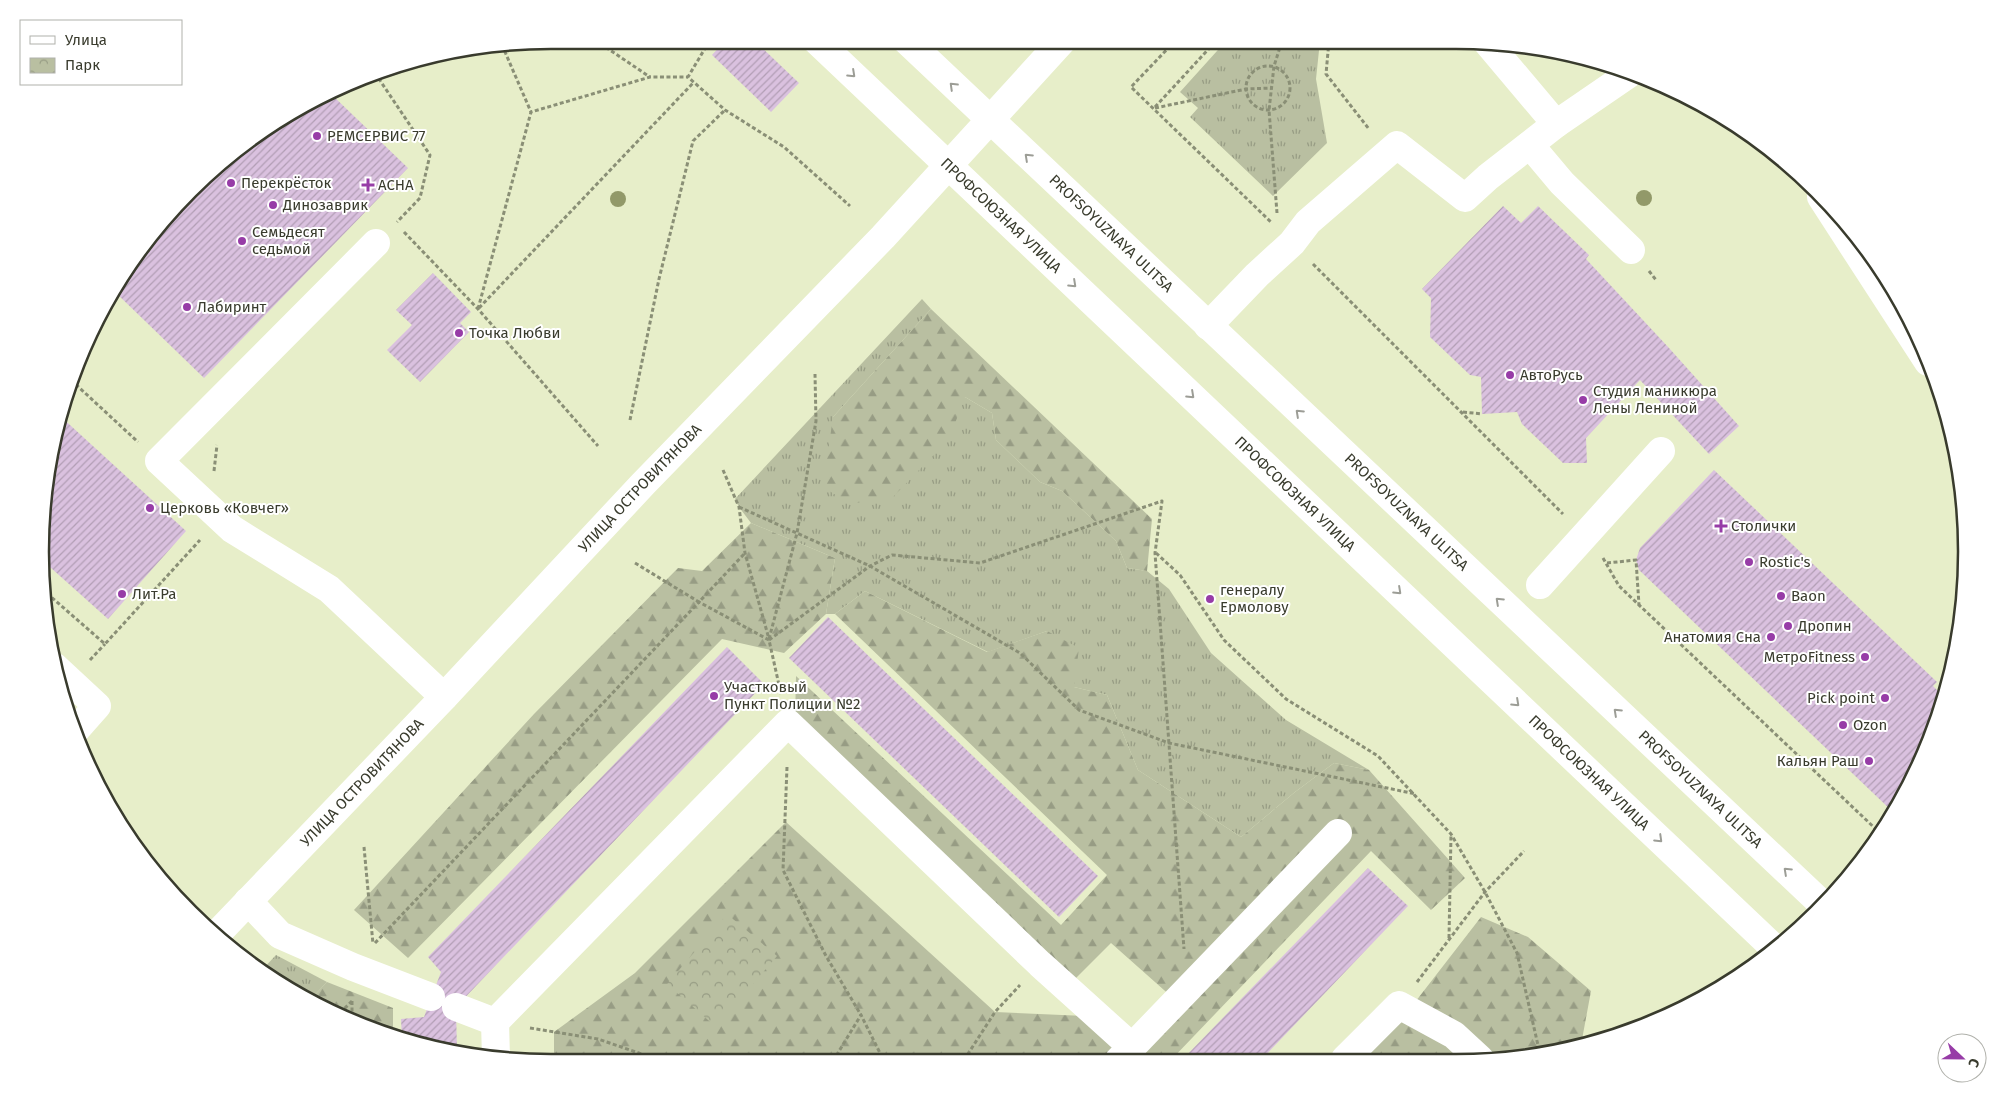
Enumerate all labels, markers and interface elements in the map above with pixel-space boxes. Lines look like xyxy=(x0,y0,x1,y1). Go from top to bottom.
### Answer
legend xyxy=(20,20,182,85)
text: Улица xyxy=(65,31,107,49)
text: Парк xyxy=(65,56,100,74)
one-way arrow xyxy=(846,68,855,77)
one-way arrow xyxy=(950,82,959,91)
place label: РЕМСЕРВИС 77 xyxy=(327,127,426,145)
marker: РЕМСЕРВИС 77 xyxy=(311,130,323,142)
street label: ПРОФСОЮЗНАЯ УЛИЦА xyxy=(937,154,1065,277)
one-way arrow xyxy=(1025,154,1034,163)
street label: PROFSOYUZNAYA ULITSA xyxy=(1046,171,1177,296)
place label: Перекрёсток xyxy=(241,174,332,192)
place label: АСНА xyxy=(378,176,414,194)
marker: Перекрёсток xyxy=(225,177,237,189)
marker: АСНА xyxy=(362,179,374,191)
place label: Динозаврик xyxy=(282,196,368,214)
marker: Динозаврик xyxy=(267,199,279,211)
place label: Семьдесят седьмой xyxy=(252,223,325,258)
marker: Семьдесят седьмой xyxy=(236,235,248,247)
one-way arrow xyxy=(1068,278,1077,287)
place label: Лабиринт xyxy=(197,298,267,316)
marker: Лабиринт xyxy=(181,301,193,313)
place label: Точка Любви xyxy=(469,324,560,342)
marker: Точка Любви xyxy=(453,327,465,339)
place label: АвтоРусь xyxy=(1520,366,1583,384)
marker: АвтоРусь xyxy=(1504,369,1516,381)
place label: Студия маникюра Лены Лениной xyxy=(1593,382,1717,417)
one-way arrow xyxy=(1186,389,1195,398)
marker: Студия маникюра Лены Лениной xyxy=(1577,394,1589,406)
one-way arrow xyxy=(1296,409,1305,418)
street label: УЛИЦА ОСТРОВИТЯНОВА xyxy=(575,420,706,556)
street label: ПРОФСОЮЗНАЯ УЛИЦА xyxy=(1231,433,1359,556)
street label: PROFSOYUZNAYA ULITSA xyxy=(1341,449,1472,575)
place label: Церковь «Ковчег» xyxy=(160,499,289,517)
marker: Церковь «Ковчег» xyxy=(144,502,156,514)
place label: Столички xyxy=(1731,517,1796,535)
marker: Столички xyxy=(1715,520,1727,532)
place label: Rostic's xyxy=(1759,553,1811,571)
marker: Rostic's xyxy=(1743,556,1755,568)
place label: генералу Ермолову xyxy=(1220,581,1289,616)
place label: Лит.Ра xyxy=(132,585,176,603)
one-way arrow xyxy=(1392,585,1401,594)
place label: Baon xyxy=(1791,587,1826,605)
marker: Лит.Ра xyxy=(116,588,128,600)
marker: Baon xyxy=(1775,590,1787,602)
marker: генералу Ермолову xyxy=(1204,593,1216,605)
one-way arrow xyxy=(1495,598,1504,607)
place label: Дропин xyxy=(1797,617,1852,635)
marker: Дропин xyxy=(1782,620,1794,632)
place label: Анатомия Сна xyxy=(1664,628,1761,646)
marker: Анатомия Сна xyxy=(1765,631,1777,643)
place label: МетроFitness xyxy=(1764,648,1855,666)
marker: МетроFitness xyxy=(1859,651,1871,663)
place label: Участковый Пункт Полиции №2 xyxy=(724,678,860,713)
place label: Pick point xyxy=(1807,689,1876,707)
marker: Участковый Пункт Полиции №2 xyxy=(708,690,720,702)
marker: Pick point xyxy=(1879,692,1891,704)
one-way arrow xyxy=(1510,697,1519,706)
one-way arrow xyxy=(1614,709,1623,718)
street label: ПРОФСОЮЗНАЯ УЛИЦА xyxy=(1525,711,1653,834)
street label: УЛИЦА ОСТРОВИТЯНОВА xyxy=(297,715,428,850)
place label: Ozon xyxy=(1853,716,1887,734)
marker: Ozon xyxy=(1837,719,1849,731)
street label: PROFSOYUZNAYA ULITSA xyxy=(1635,727,1766,852)
place label: Кальян Раш xyxy=(1777,752,1859,770)
marker: Кальян Раш xyxy=(1863,755,1875,767)
one-way arrow xyxy=(1653,833,1662,842)
one-way arrow xyxy=(1783,868,1792,877)
north arrow xyxy=(1937,1033,1987,1083)
text: С xyxy=(1964,1056,1983,1070)

